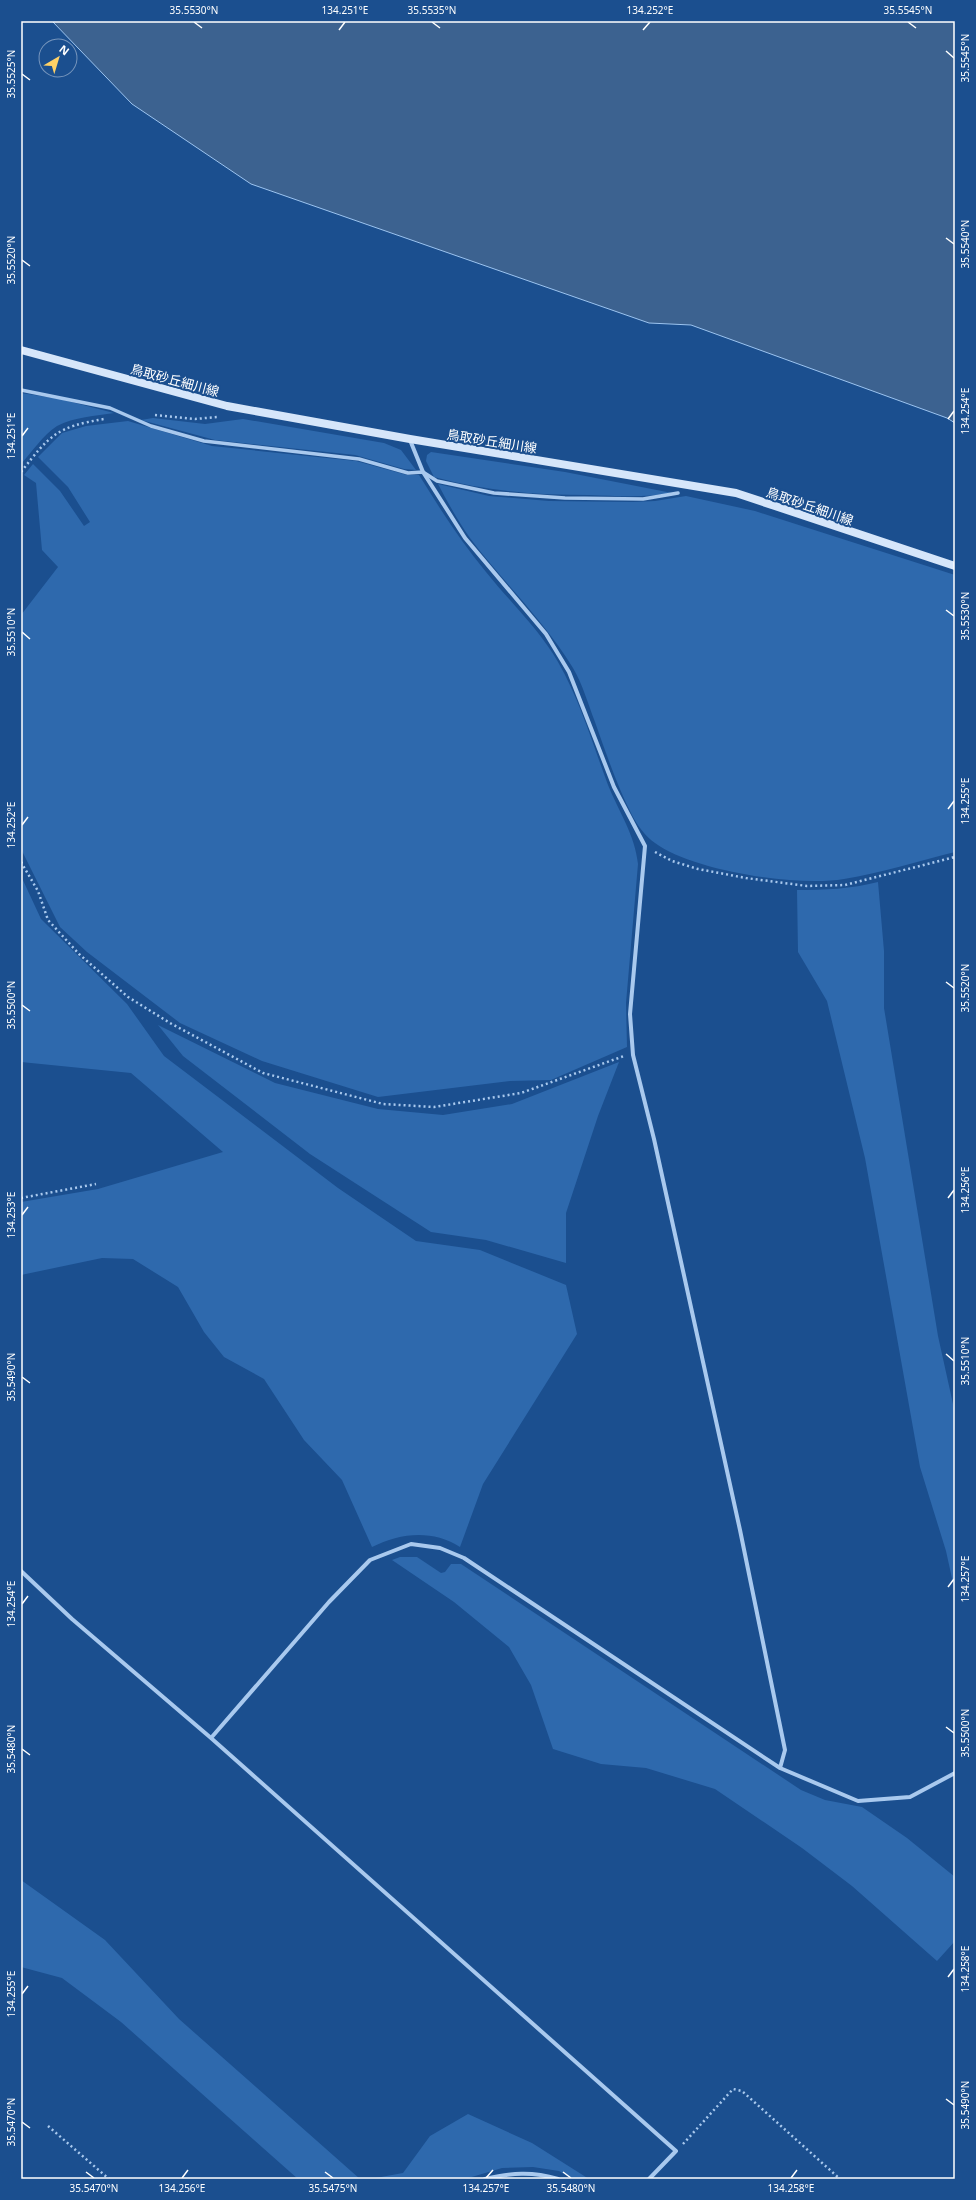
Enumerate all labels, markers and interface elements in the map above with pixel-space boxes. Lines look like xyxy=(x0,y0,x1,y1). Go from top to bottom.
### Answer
text: 35.5530°N xyxy=(170,3,218,17)
text: 134.251°E xyxy=(322,3,368,17)
text: 35.5535°N xyxy=(408,3,456,17)
text: 134.252°E xyxy=(627,3,673,17)
text: 35.5545°N xyxy=(884,3,932,17)
text: 35.5545°N xyxy=(958,34,972,82)
north arrow xyxy=(38,38,78,78)
text: N xyxy=(56,41,73,58)
text: 35.5525°N xyxy=(4,50,18,98)
text: 35.5540°N xyxy=(958,220,972,268)
text: 35.5520°N xyxy=(4,236,18,284)
street label: 鳥取砂丘細川線 xyxy=(129,360,221,400)
text: 134.254°E xyxy=(958,388,972,434)
text: 134.251°E xyxy=(4,413,18,459)
street label: 鳥取砂丘細川線 xyxy=(446,425,538,457)
street label: 鳥取砂丘細川線 xyxy=(764,483,856,529)
text: 35.5530°N xyxy=(958,592,972,640)
text: 35.5510°N xyxy=(4,608,18,656)
text: 134.255°E xyxy=(958,778,972,824)
text: 134.252°E xyxy=(4,802,18,848)
text: 35.5520°N xyxy=(958,964,972,1012)
text: 35.5500°N xyxy=(4,981,18,1029)
text: 134.256°E xyxy=(958,1167,972,1213)
text: 134.253°E xyxy=(4,1192,18,1238)
text: 35.5510°N xyxy=(958,1337,972,1385)
text: 35.5490°N xyxy=(4,1353,18,1401)
text: 134.257°E xyxy=(958,1556,972,1602)
text: 134.254°E xyxy=(4,1581,18,1627)
text: 35.5500°N xyxy=(958,1709,972,1757)
text: 35.5480°N xyxy=(4,1725,18,1773)
text: 134.258°E xyxy=(958,1946,972,1992)
text: 134.255°E xyxy=(4,1971,18,2017)
text: 35.5490°N xyxy=(958,2081,972,2129)
text: 35.5470°N xyxy=(4,2098,18,2146)
text: 35.5470°N xyxy=(70,2181,118,2195)
text: 134.256°E xyxy=(159,2181,205,2195)
text: 35.5475°N xyxy=(309,2181,357,2195)
text: 134.257°E xyxy=(463,2181,509,2195)
text: 35.5480°N xyxy=(547,2181,595,2195)
text: 134.258°E xyxy=(768,2181,814,2195)

